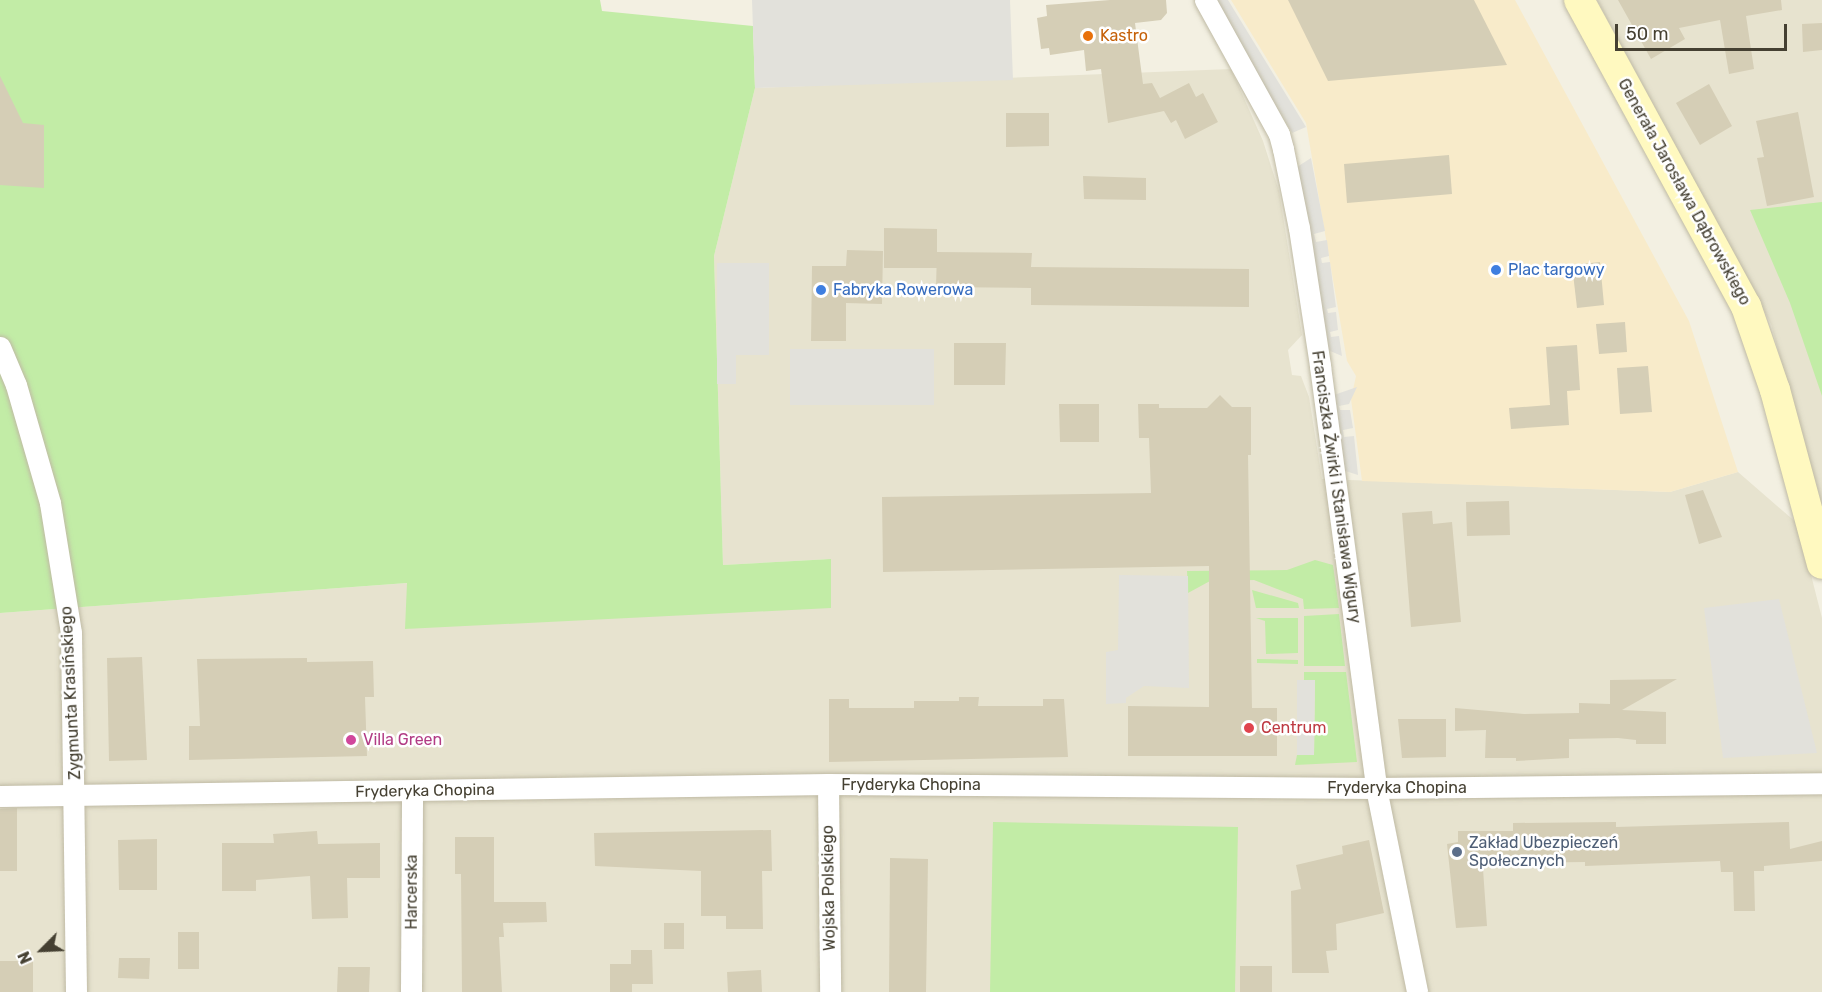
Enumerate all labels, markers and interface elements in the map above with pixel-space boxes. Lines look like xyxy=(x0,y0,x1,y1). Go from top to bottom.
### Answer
scale bar xyxy=(1618,12,1790,50)
text: 50 m xyxy=(1626,23,1669,45)
place label: Kastro xyxy=(1100,26,1148,46)
marker: Kastro xyxy=(1081,29,1095,43)
street label: Generała Jarosława Dąbrowskiego xyxy=(1614,75,1754,309)
place label: Plac targowy xyxy=(1508,260,1605,280)
marker: Plac targowy xyxy=(1489,263,1503,277)
place label: Fabryka Rowerowa xyxy=(833,280,973,300)
marker: Fabryka Rowerowa xyxy=(814,283,828,297)
street label: Franciszka Żwirki i Stanisława Wigury xyxy=(1307,349,1365,625)
street label: Zygmunta Krasińskiego xyxy=(57,606,85,780)
place label: Centrum xyxy=(1261,718,1326,738)
marker: Centrum xyxy=(1242,721,1256,735)
place label: Villa Green xyxy=(363,730,442,750)
marker: Villa Green xyxy=(344,733,358,747)
street label: Fryderyka Chopina xyxy=(841,775,981,795)
street label: Fryderyka Chopina xyxy=(1327,778,1467,798)
street label: Fryderyka Chopina xyxy=(355,780,495,802)
street label: Wojska Polskiego xyxy=(818,825,840,951)
place label: Zakład Ubezpieczeń Społecznych xyxy=(1469,833,1618,871)
marker: Zakład Ubezpieczeń Społecznych xyxy=(1450,845,1464,859)
street label: Harcerska xyxy=(402,854,422,930)
north arrow xyxy=(12,920,72,980)
text: N xyxy=(14,948,36,967)

